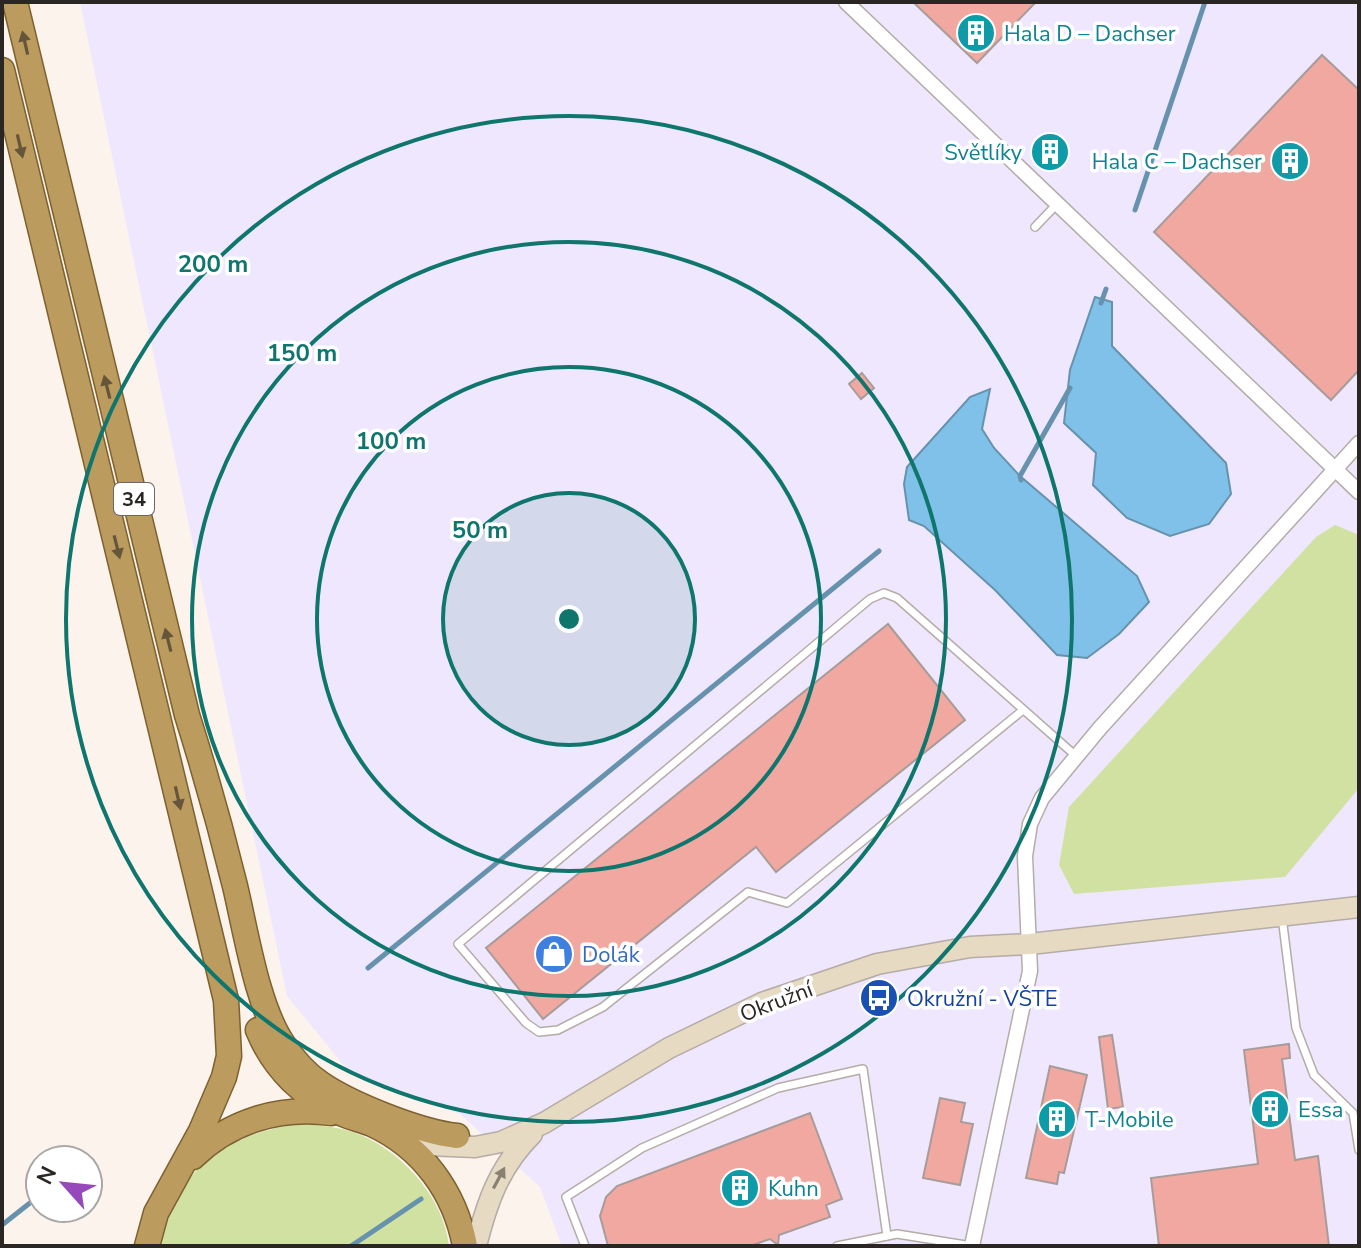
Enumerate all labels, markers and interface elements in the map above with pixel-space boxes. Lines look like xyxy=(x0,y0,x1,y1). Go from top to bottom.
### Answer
building icon: Hala D – Dachser xyxy=(955,12,997,54)
place label: Hala D – Dachser xyxy=(1004,19,1176,49)
one-way arrow xyxy=(18,30,30,55)
building icon: Světlíky xyxy=(1029,131,1071,173)
one-way arrow xyxy=(14,133,27,158)
place label: Světlíky xyxy=(944,138,1023,168)
building icon: Hala C – Dachser xyxy=(1269,140,1311,182)
place label: Hala C – Dachser xyxy=(1092,147,1262,177)
text: 200 m xyxy=(178,248,248,280)
text: 150 m xyxy=(267,337,337,369)
one-way arrow xyxy=(100,374,113,399)
text: 100 m xyxy=(356,425,426,457)
road number: 34 xyxy=(114,483,154,515)
text: 50 m xyxy=(452,514,508,546)
one-way arrow xyxy=(111,534,124,559)
centre of rings xyxy=(555,605,583,633)
one-way arrow xyxy=(162,627,174,652)
one-way arrow xyxy=(172,785,184,810)
shop icon: Dolák xyxy=(533,933,575,975)
place label: Dolák xyxy=(582,940,641,970)
street label: Okružní xyxy=(736,974,819,1030)
bus stop icon: Okružní - VŠTE xyxy=(858,977,900,1019)
place label: Okružní - VŠTE xyxy=(907,984,1058,1014)
building icon: Essa xyxy=(1249,1088,1291,1130)
place label: Essa xyxy=(1298,1095,1343,1125)
building icon: T-Mobile xyxy=(1036,1098,1078,1140)
place label: T-Mobile xyxy=(1085,1105,1174,1135)
north arrow xyxy=(24,1144,104,1224)
text: N xyxy=(30,1161,64,1190)
one-way arrow xyxy=(491,1167,505,1189)
building icon: Kuhn xyxy=(719,1167,761,1209)
place label: Kuhn xyxy=(768,1174,819,1204)

